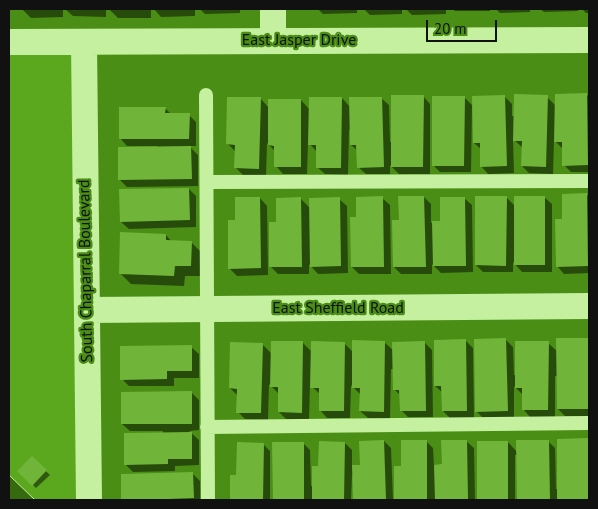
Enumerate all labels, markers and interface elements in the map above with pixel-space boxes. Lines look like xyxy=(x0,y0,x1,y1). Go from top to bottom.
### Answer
scale bar xyxy=(428,10,499,42)
text: 20 m xyxy=(434,19,467,38)
street label: East Jasper Drive xyxy=(242,30,356,50)
street label: South Chaparral Boulevard xyxy=(75,179,97,363)
street label: East Sheffield Road xyxy=(272,298,404,318)

